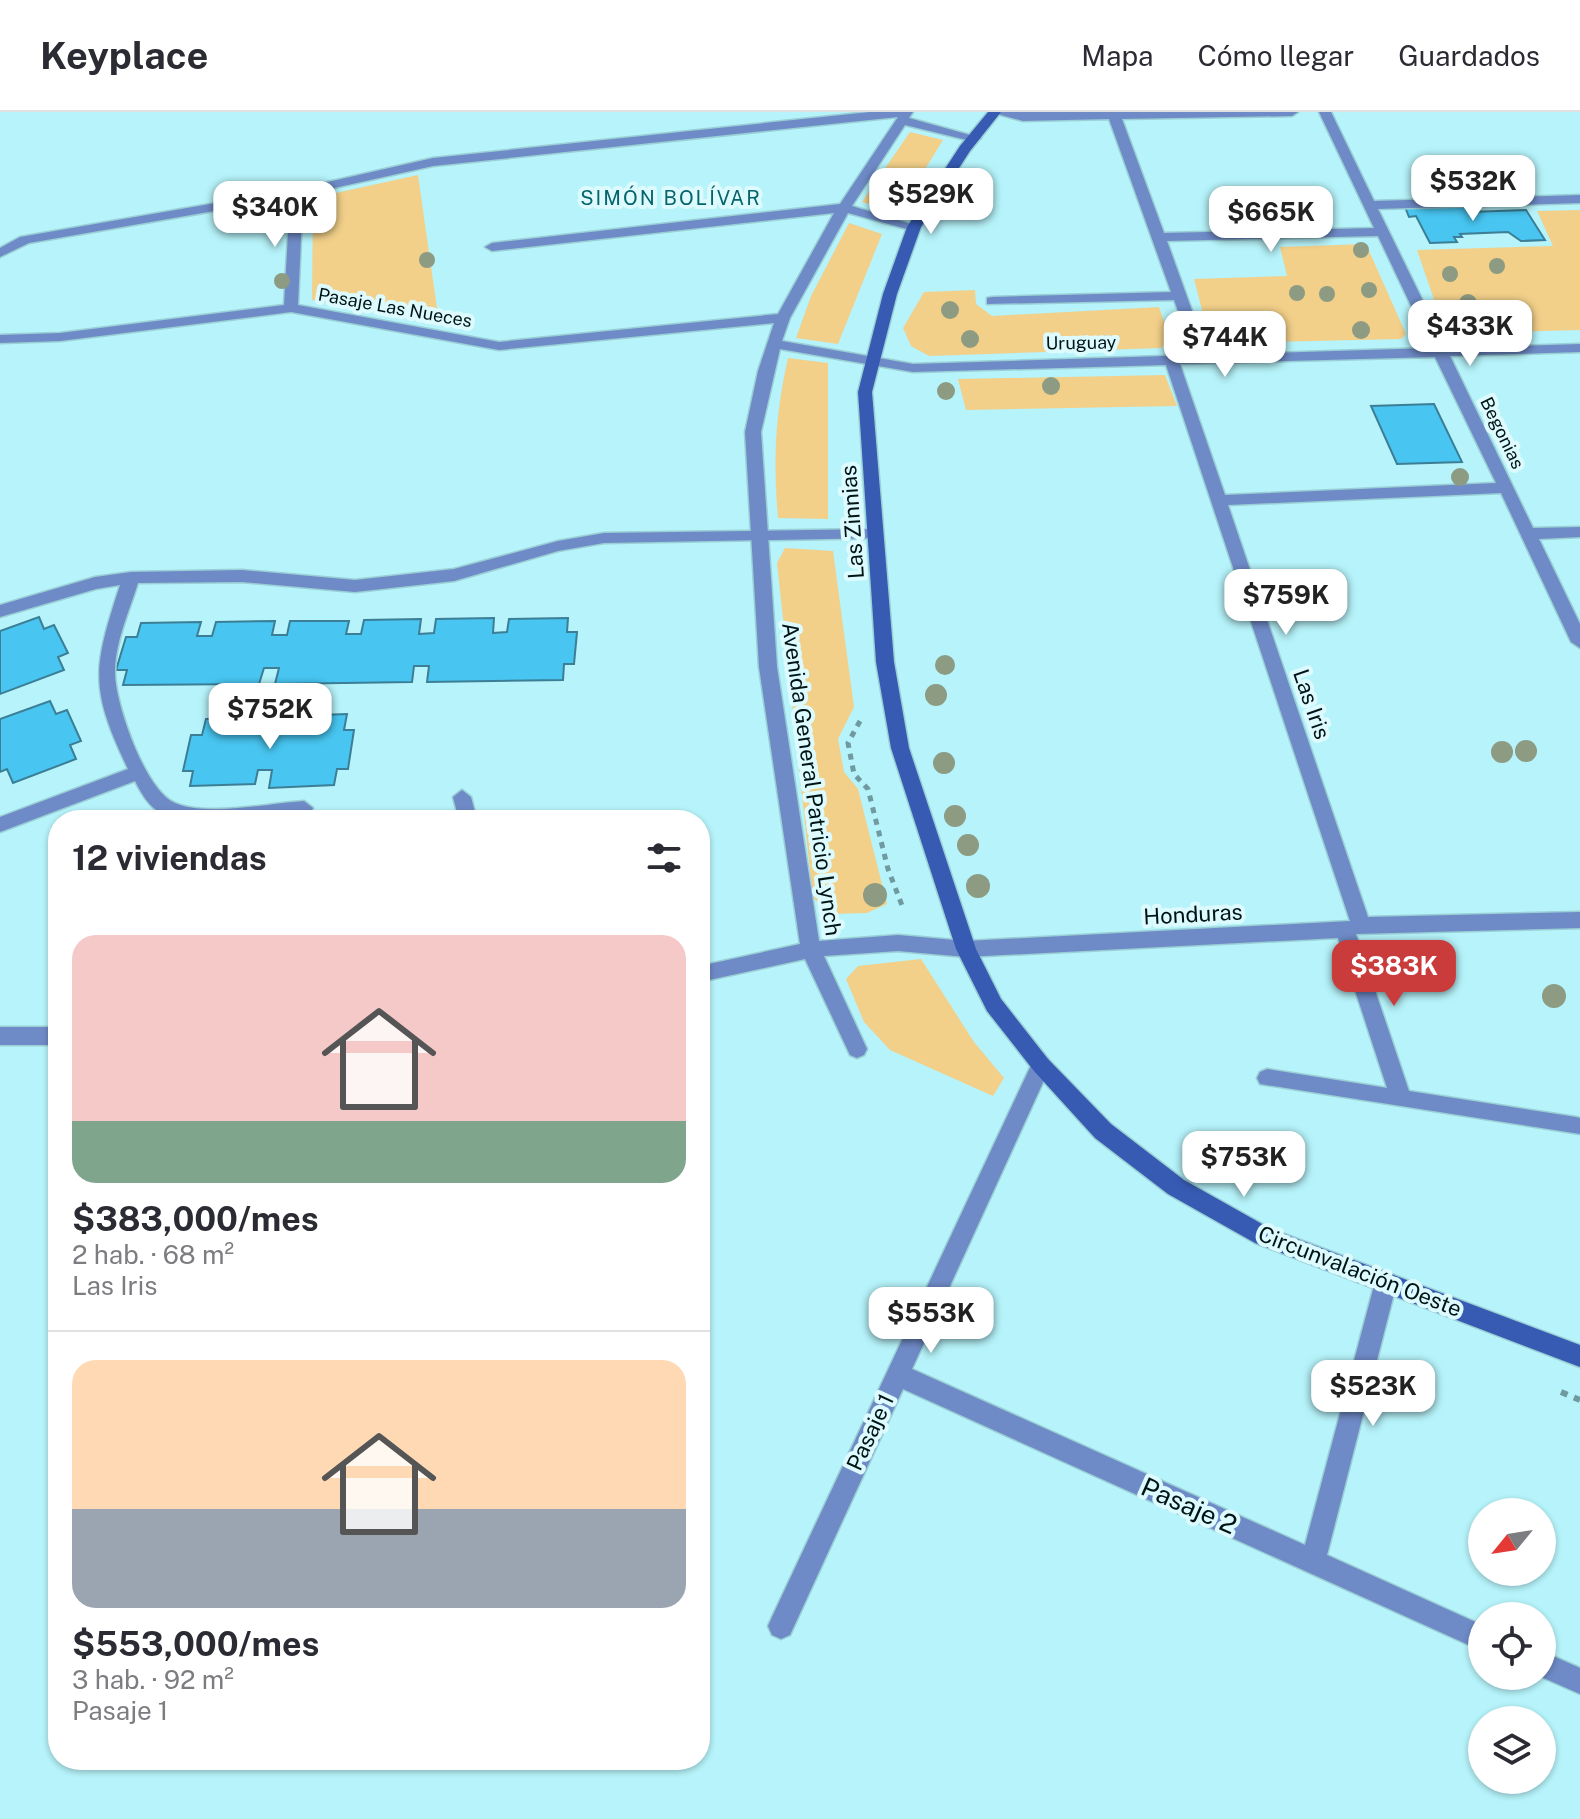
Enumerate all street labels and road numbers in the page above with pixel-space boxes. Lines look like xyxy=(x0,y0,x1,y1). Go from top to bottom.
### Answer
street label: Pasaje Las Nueces xyxy=(316,284,474,331)
street label: Uruguay xyxy=(1045,331,1117,354)
street label: Begonias xyxy=(1476,393,1529,472)
street label: Las Zinnias xyxy=(835,464,869,580)
street label: Avenida General Patricio Lynch xyxy=(777,621,847,937)
street label: Las Iris xyxy=(1288,666,1336,742)
street label: Honduras xyxy=(1143,898,1243,930)
street label: Circunvalación Oeste xyxy=(1255,1220,1465,1322)
street label: Pasaje 1 xyxy=(841,1390,899,1474)
street label: Pasaje 2 xyxy=(1137,1471,1242,1540)

